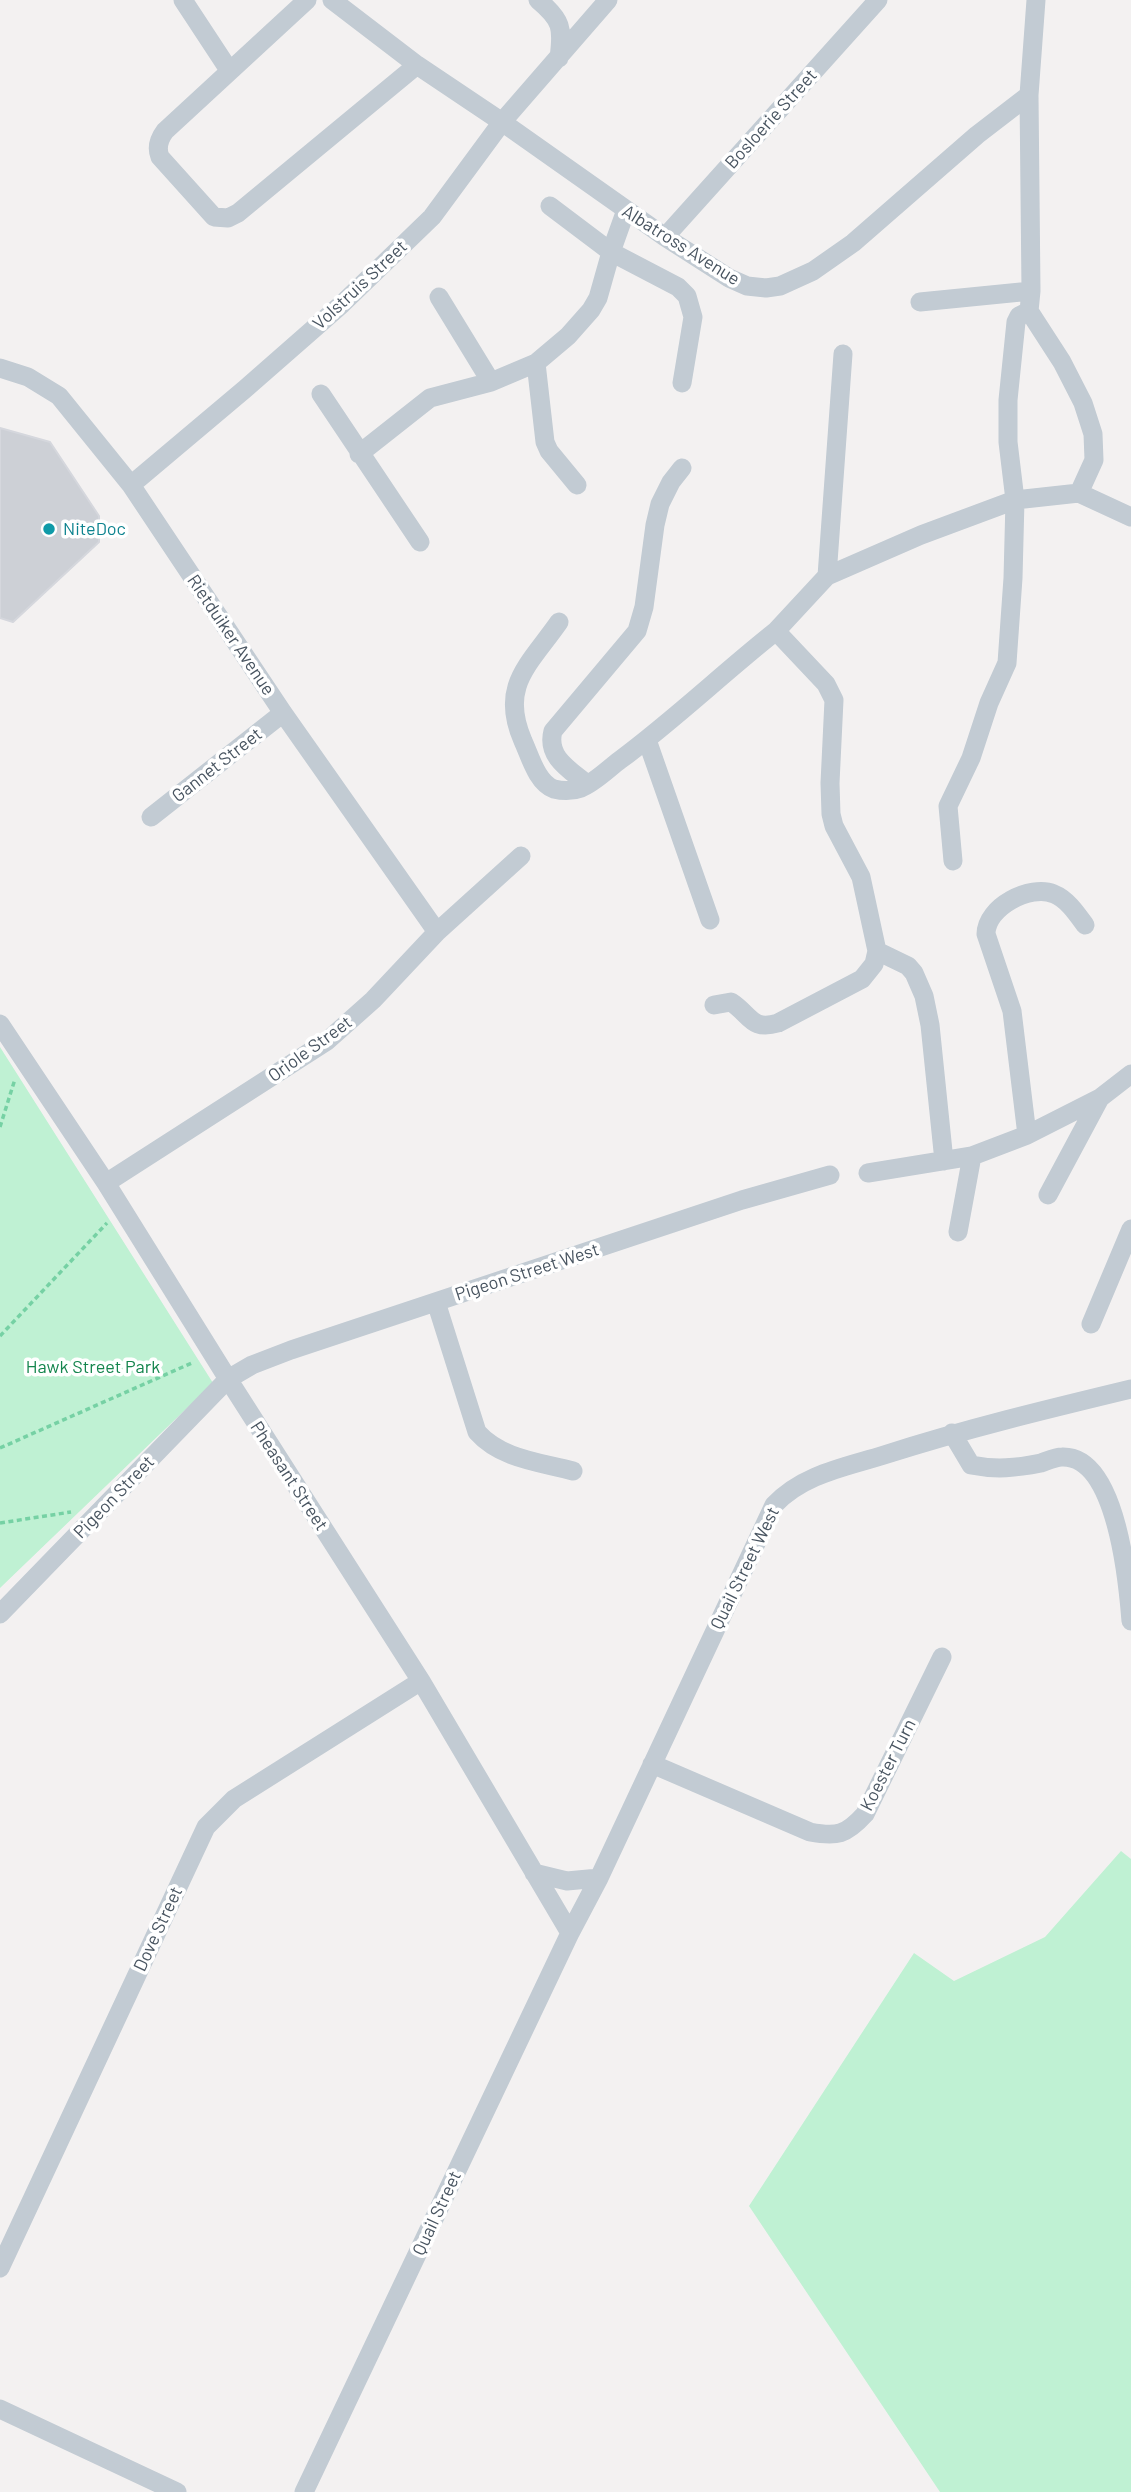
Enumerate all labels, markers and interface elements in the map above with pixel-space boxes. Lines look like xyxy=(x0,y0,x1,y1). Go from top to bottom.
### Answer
street label: Bosloerie Street xyxy=(721,65,821,173)
street label: Albatross Avenue xyxy=(618,200,744,290)
street label: Volstruis Street xyxy=(308,236,412,334)
place label: NiteDoc xyxy=(63,518,126,540)
marker: NiteDoc xyxy=(41,521,57,537)
street label: Rietduiker Avenue xyxy=(183,570,279,700)
street label: Gannet Street xyxy=(168,723,266,807)
street label: Oriole Street xyxy=(264,1011,356,1087)
street label: Pigeon Street West xyxy=(452,1239,602,1305)
park label: Hawk Street Park xyxy=(26,1356,160,1378)
street label: Pheasant Street xyxy=(246,1417,332,1535)
street label: Pigeon Street xyxy=(69,1451,159,1543)
street label: Quail Street West xyxy=(706,1503,784,1633)
street label: Koester Turn xyxy=(856,1716,920,1814)
street label: Dove Street xyxy=(129,1883,187,1975)
street label: Quail Street xyxy=(408,2167,466,2259)

